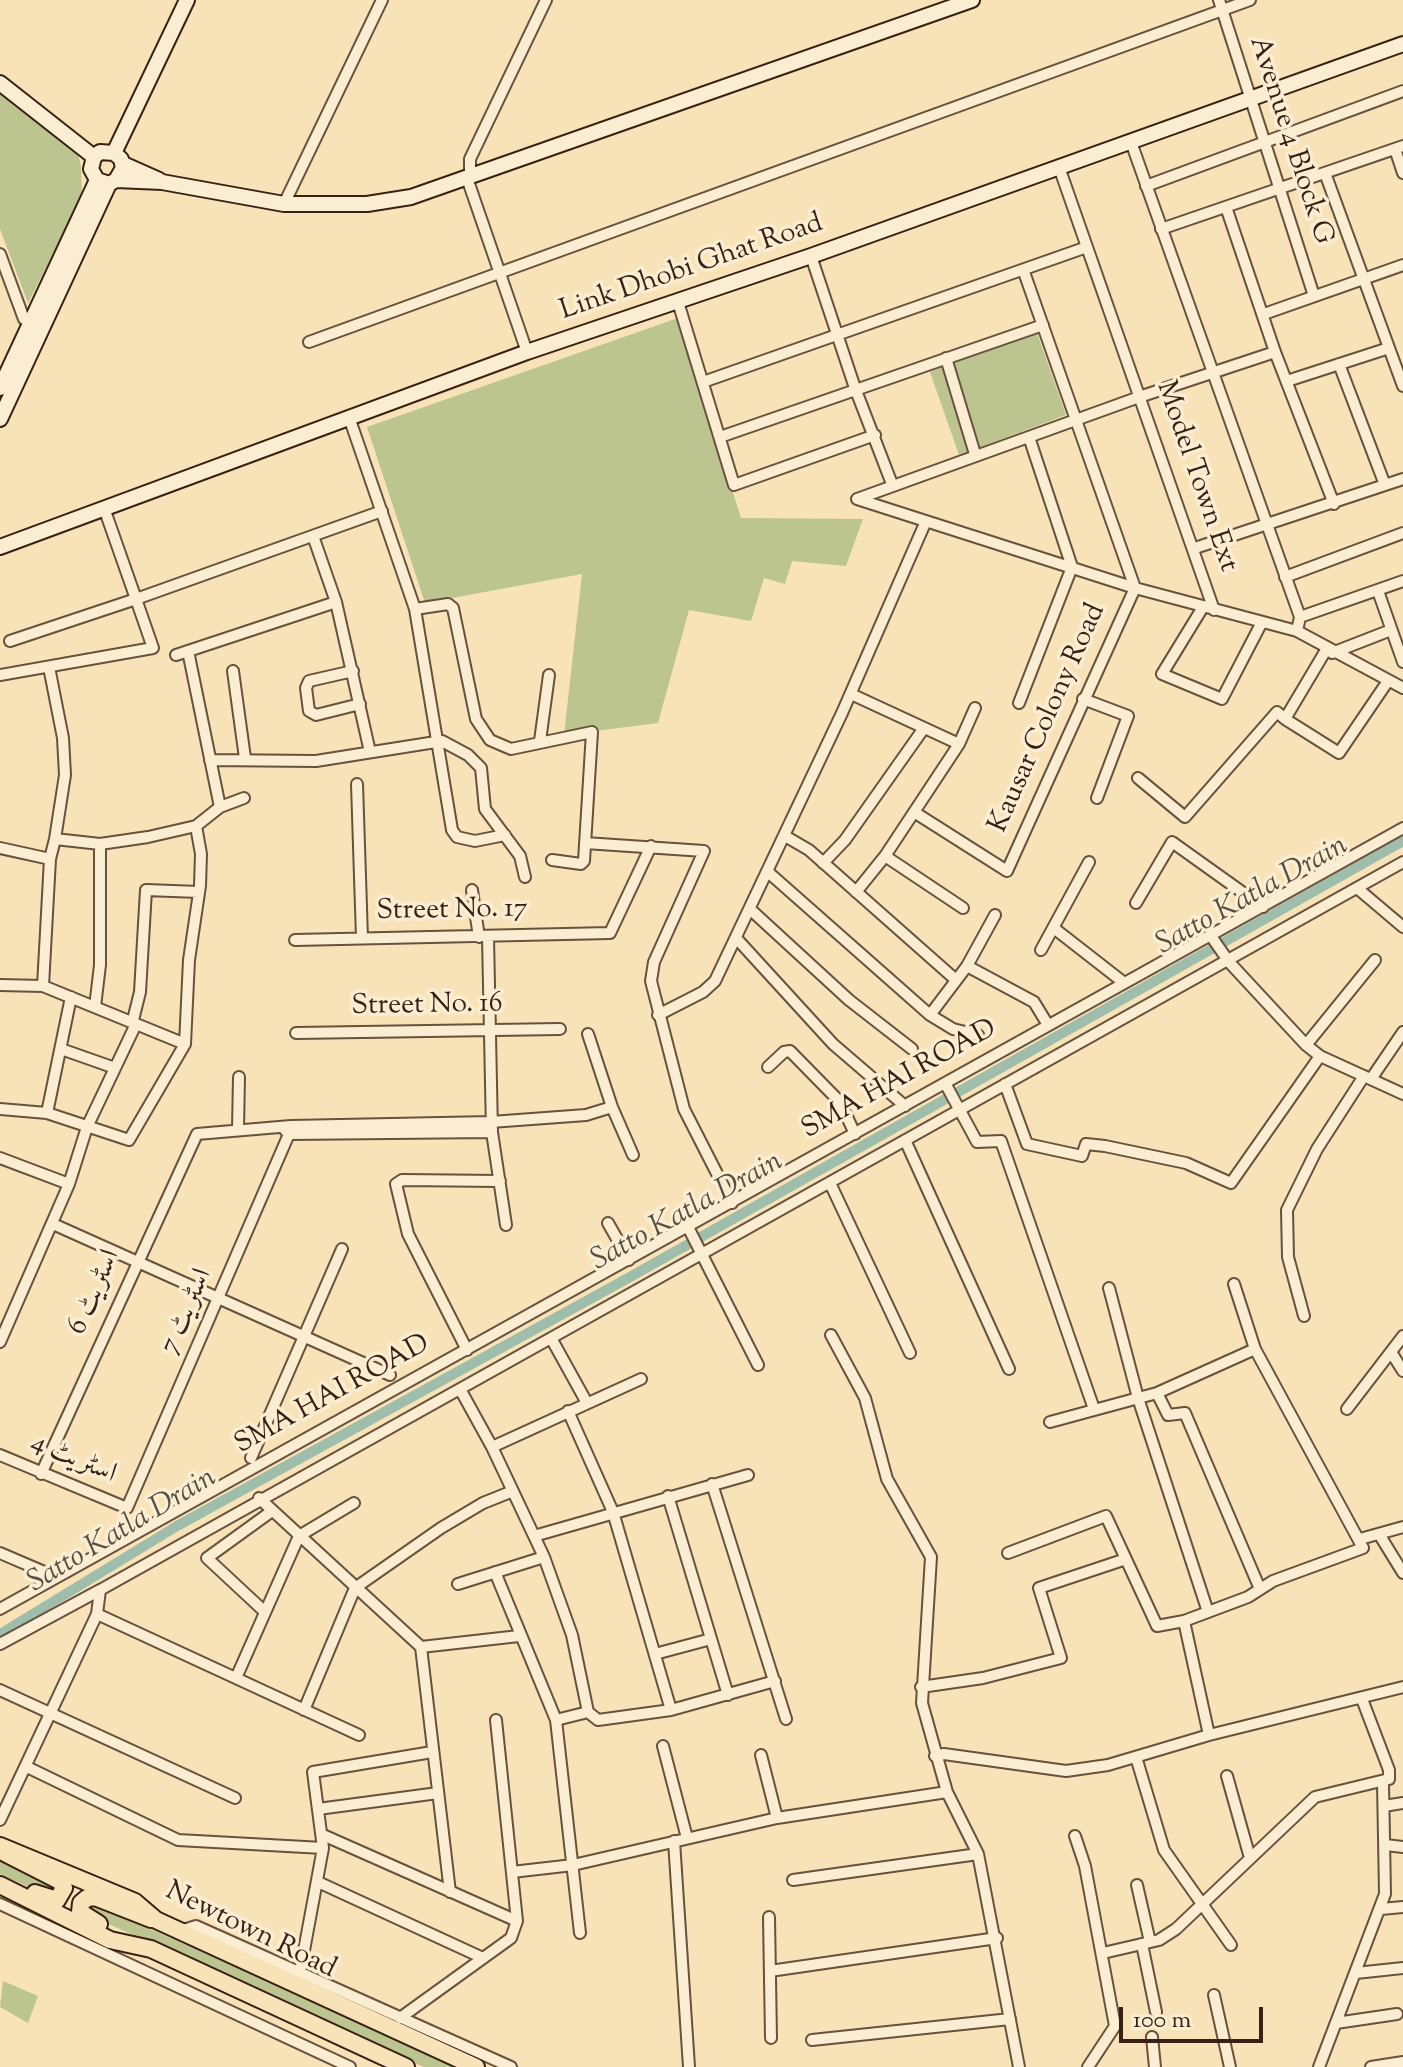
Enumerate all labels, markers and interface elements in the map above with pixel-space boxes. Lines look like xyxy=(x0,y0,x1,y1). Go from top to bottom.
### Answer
street label: Avenue 4 Block G xyxy=(1240,33,1338,249)
street label: Link Dhobi Ghat Road xyxy=(556,208,828,330)
street label: Model Town Ext xyxy=(1147,377,1243,577)
street label: Kausar Colony Road xyxy=(983,599,1115,839)
water label: Satto Katla Drain xyxy=(1151,829,1355,965)
street label: Street No. 17 xyxy=(376,894,528,930)
street label: Street No. 16 xyxy=(351,989,503,1025)
street label: SMA HAI ROAD xyxy=(797,1014,1003,1148)
water label: Satto Katla Drain xyxy=(586,1145,790,1281)
street label: اسٹریٹ 6 xyxy=(62,1245,130,1341)
street label: اسٹریٹ 7 xyxy=(154,1264,222,1360)
street label: SMA HAI ROAD xyxy=(230,1329,436,1463)
street label: اسٹریٹ 4 xyxy=(25,1427,121,1493)
water label: Satto Katla Drain xyxy=(22,1462,224,1602)
street label: Newtown Road xyxy=(159,1876,341,1988)
scale bar xyxy=(1123,1991,1267,2041)
text: 100 m xyxy=(1133,2004,1191,2038)

